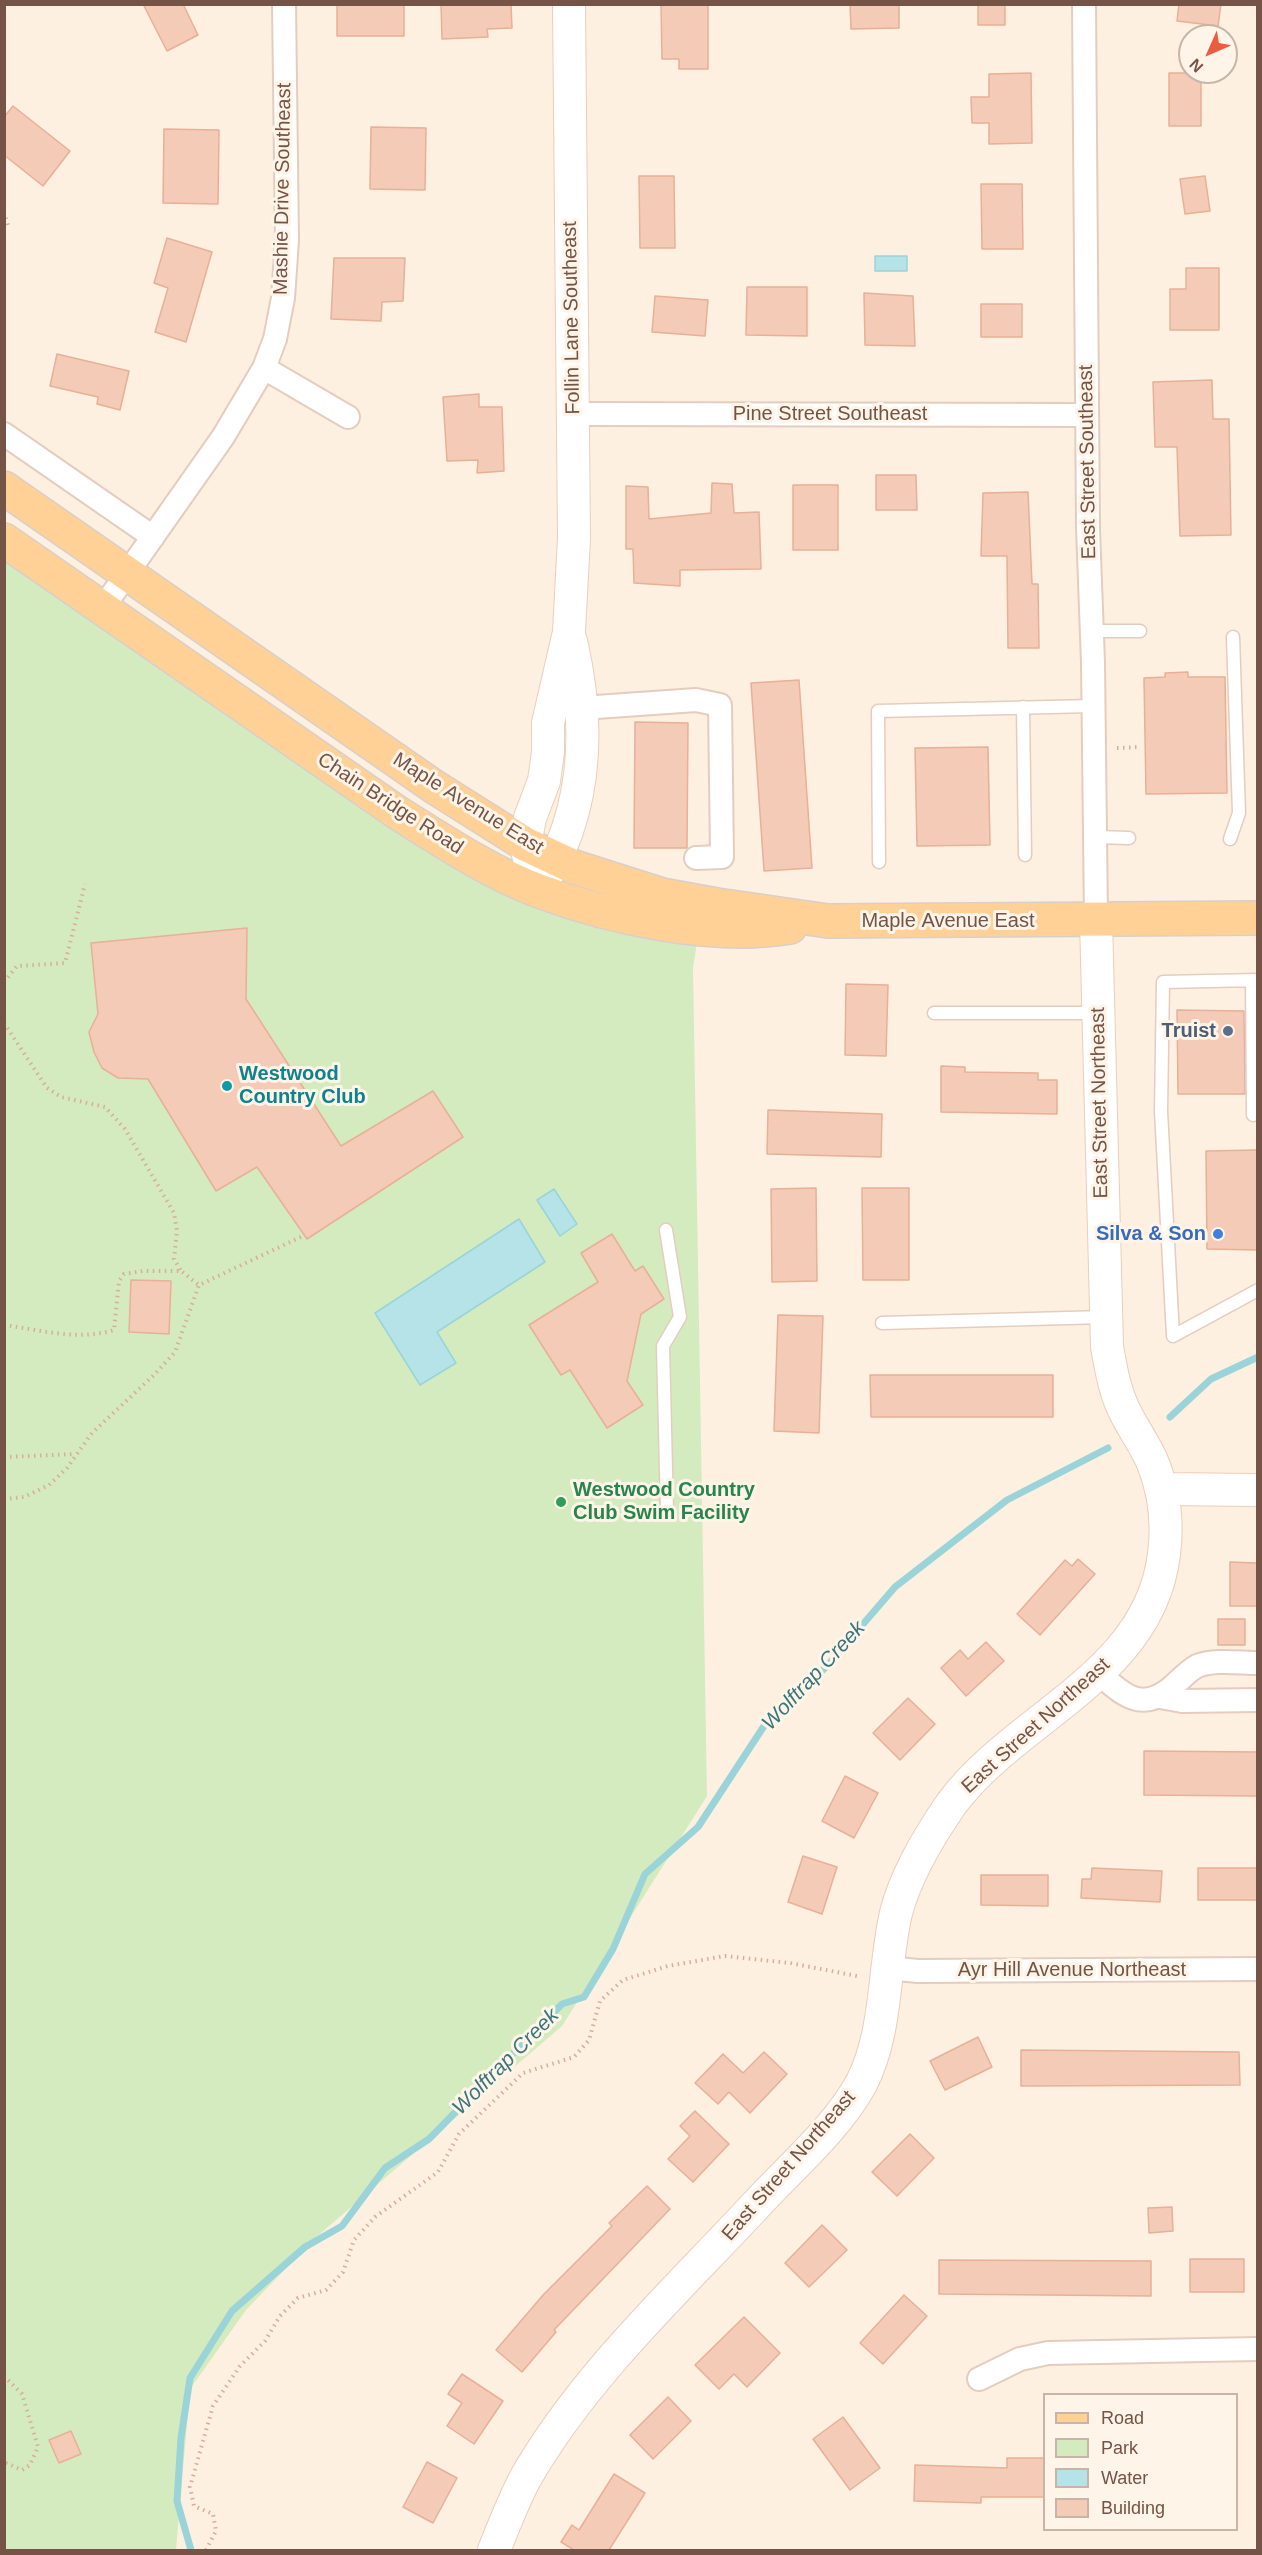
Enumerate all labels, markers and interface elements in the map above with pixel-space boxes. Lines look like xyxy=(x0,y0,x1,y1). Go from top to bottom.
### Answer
north arrow xyxy=(1178,24,1238,84)
text: N xyxy=(1186,56,1206,76)
street label: Mashie Drive Southeast xyxy=(269,83,297,295)
street label: Follin Lane Southeast xyxy=(558,221,586,415)
street label: East Street Southeast xyxy=(1074,365,1102,559)
street label: Pine Street Southeast xyxy=(733,402,927,426)
street label: Chain Bridge Road xyxy=(313,748,467,860)
street label: Maple Avenue East xyxy=(388,748,548,860)
street label: Maple Avenue East xyxy=(861,909,1035,933)
street label: East Street Northeast xyxy=(1086,1007,1114,1199)
place label: Truist xyxy=(1162,1019,1216,1043)
marker: Truist xyxy=(1221,1024,1235,1038)
place label: Westwood Country Club xyxy=(239,1062,366,1109)
marker: Westwood Country Club xyxy=(220,1079,234,1093)
place label: Silva & Son xyxy=(1096,1222,1206,1246)
marker: Silva & Son xyxy=(1211,1227,1225,1241)
place label: Westwood Country Club Swim Facility xyxy=(573,1478,755,1525)
marker: Westwood Country Club Swim Facility xyxy=(554,1495,568,1509)
water label: Wolftrap Creek xyxy=(757,1616,871,1736)
street label: East Street Northeast xyxy=(957,1653,1115,1799)
street label: Ayr Hill Avenue Northeast xyxy=(958,1958,1186,1982)
water label: Wolftrap Creek xyxy=(448,2004,564,2120)
street label: East Street Northeast xyxy=(717,2086,861,2246)
legend xyxy=(1043,2393,1238,2531)
text: Road xyxy=(1101,2408,1144,2428)
text: Park xyxy=(1101,2438,1138,2458)
text: Water xyxy=(1101,2468,1148,2488)
text: Building xyxy=(1101,2498,1165,2518)

